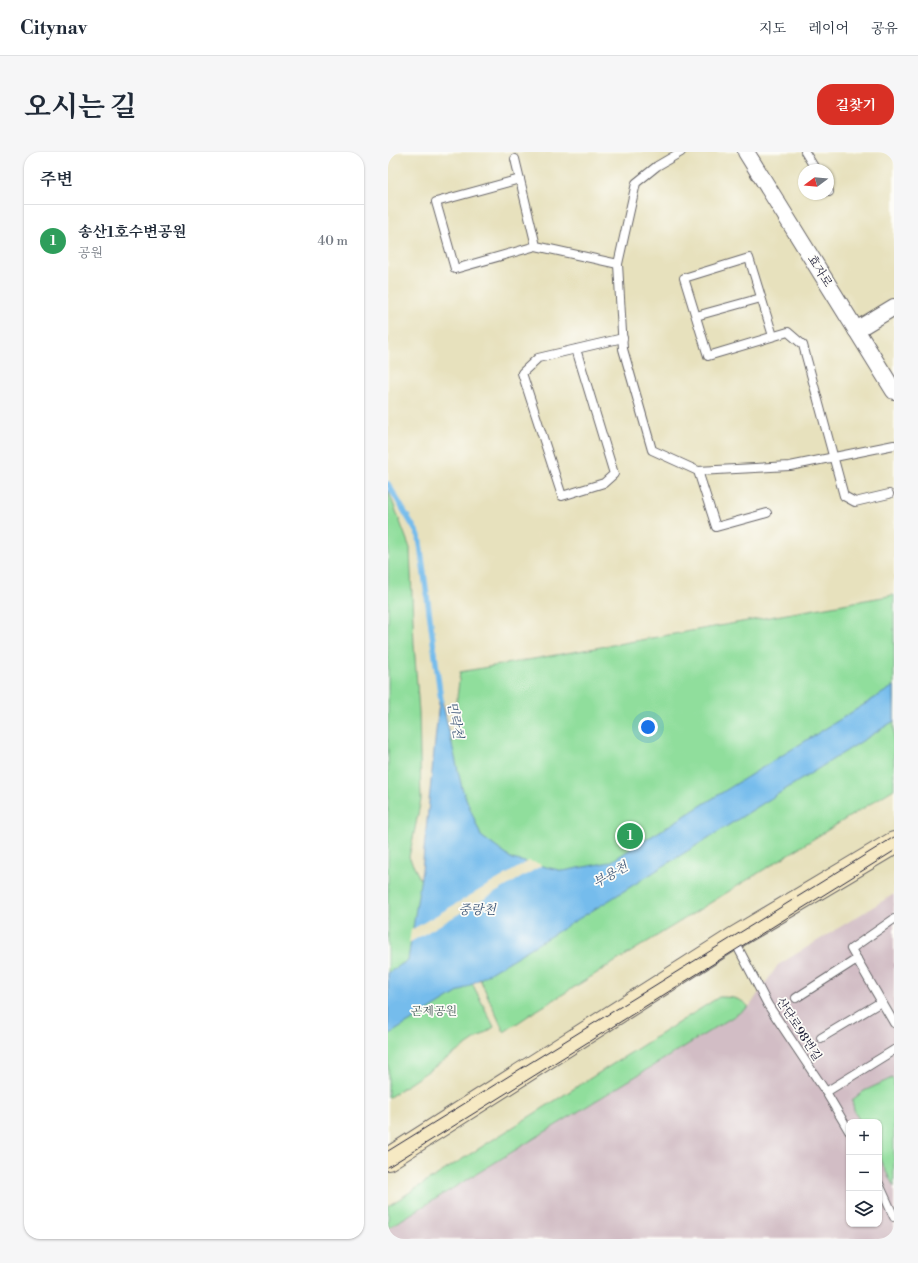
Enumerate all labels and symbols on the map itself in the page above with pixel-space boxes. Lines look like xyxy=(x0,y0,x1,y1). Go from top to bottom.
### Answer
north arrow xyxy=(798,164,834,200)
street label: 효자로 xyxy=(804,253,835,290)
water label: 민락천 xyxy=(444,700,467,742)
your location xyxy=(638,717,658,737)
pin: 1 xyxy=(617,821,643,851)
water label: 부용천 xyxy=(590,858,632,891)
water label: 중랑천 xyxy=(458,902,497,918)
street label: 산단로98번길 xyxy=(773,995,825,1064)
park label: 곤제공원 xyxy=(411,1004,457,1019)

